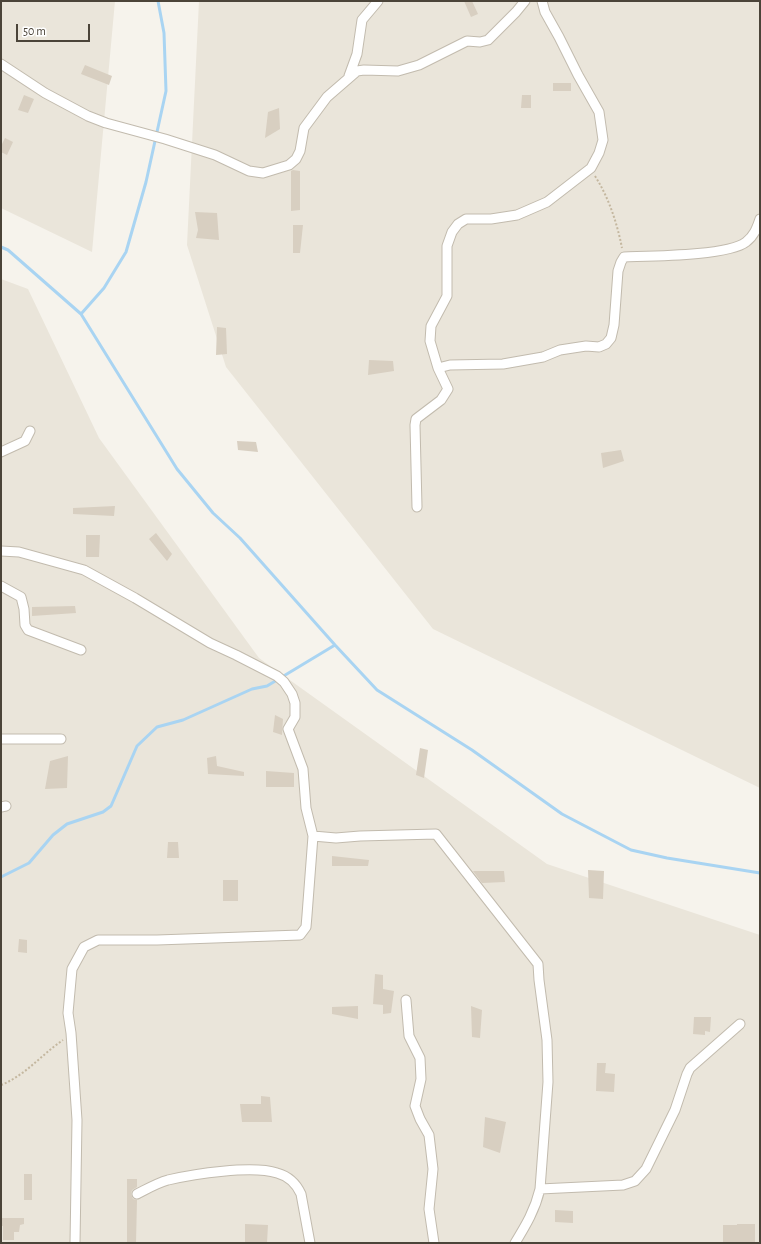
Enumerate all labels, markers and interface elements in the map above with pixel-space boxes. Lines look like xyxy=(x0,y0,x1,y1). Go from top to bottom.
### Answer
scale bar xyxy=(18,16,92,42)
text: 50 m xyxy=(23,25,46,37)

